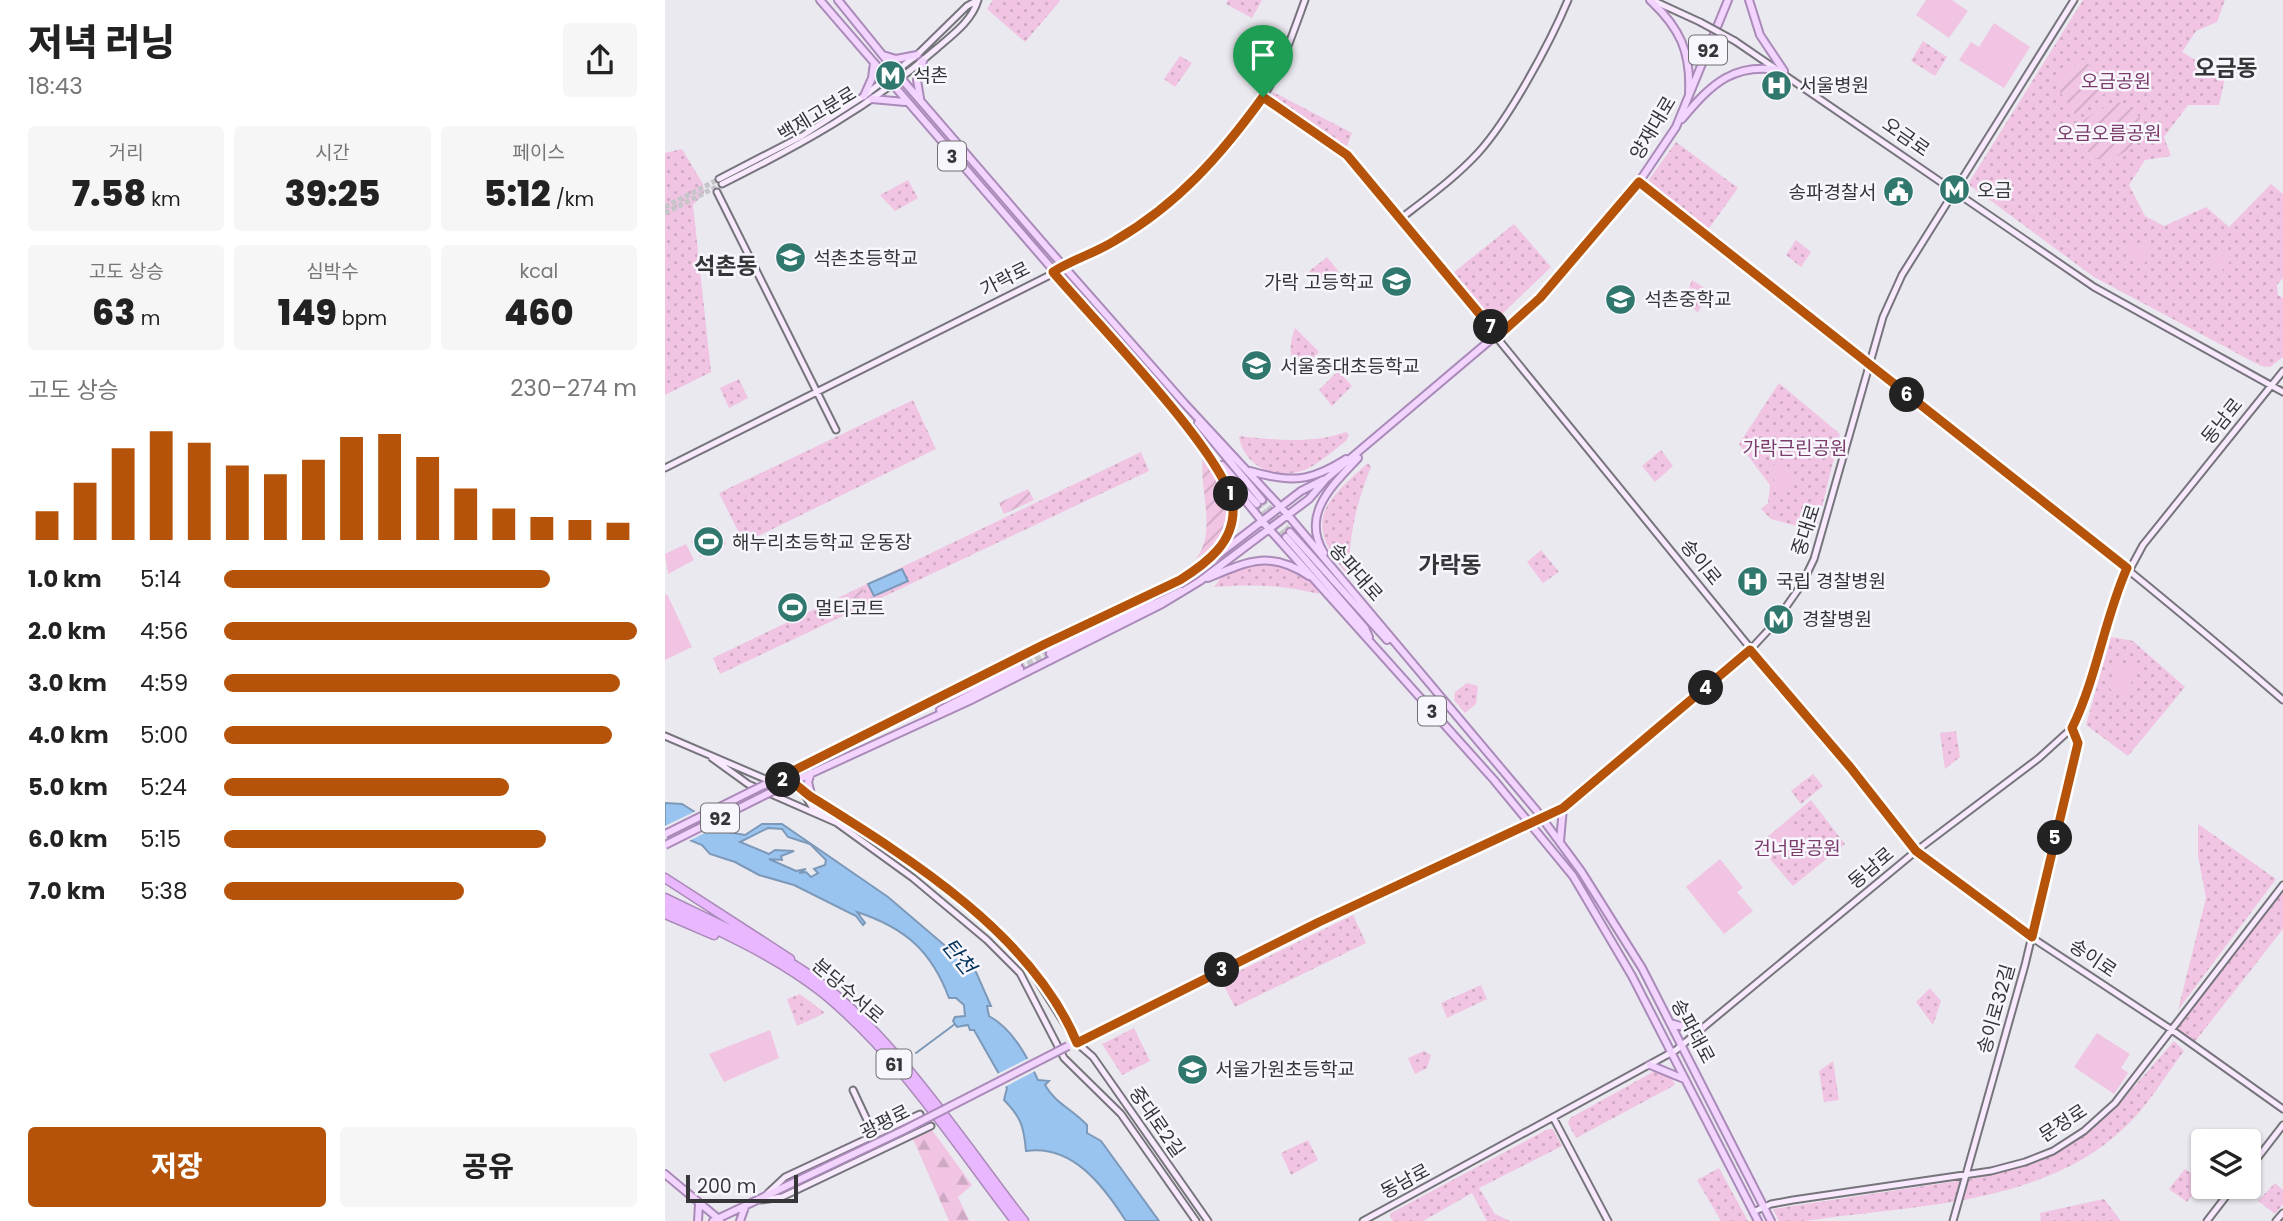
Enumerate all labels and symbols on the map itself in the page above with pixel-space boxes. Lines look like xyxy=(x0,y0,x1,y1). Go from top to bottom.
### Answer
pin xyxy=(1233,25,1293,97)
road number: 92 xyxy=(1689,36,1727,64)
district label: 오금동 xyxy=(2194,52,2258,84)
metro station icon: 석촌 xyxy=(873,58,907,92)
place label: 석촌 xyxy=(913,62,948,89)
hospital icon: 서울병원 xyxy=(1759,68,1793,102)
park label: 오금공원 xyxy=(2081,68,2151,95)
place label: 서울병원 xyxy=(1799,72,1869,99)
street label: 백제고분로 xyxy=(773,80,861,148)
street label: 양재대로 xyxy=(1623,91,1683,165)
street label: 오금로 xyxy=(1877,111,1935,163)
park label: 오금오름공원 xyxy=(2057,120,2161,147)
road number: 3 xyxy=(938,141,966,170)
metro station icon: 오금 xyxy=(1937,173,1971,207)
public building icon: 송파경찰서 xyxy=(1882,175,1916,209)
place label: 오금 xyxy=(1977,177,2012,204)
place label: 송파경찰서 xyxy=(1789,179,1876,206)
school or university icon: 석촌초등학교 xyxy=(773,241,807,275)
place label: 석촌초등학교 xyxy=(813,245,918,272)
district label: 석촌동 xyxy=(694,250,758,282)
street label: 가락로 xyxy=(976,255,1034,303)
school or university icon: 가락 고등학교 xyxy=(1380,265,1414,299)
place label: 가락 고등학교 xyxy=(1264,269,1374,296)
school or university icon: 석촌중학교 xyxy=(1604,282,1638,316)
place label: 석촌중학교 xyxy=(1644,286,1731,313)
pin: 7 xyxy=(1473,310,1509,344)
school or university icon: 서울중대초등학교 xyxy=(1240,349,1274,383)
place label: 서울중대초등학교 xyxy=(1280,353,1420,380)
pin: 6 xyxy=(1889,378,1925,412)
street label: 동남로 xyxy=(2195,392,2249,450)
park label: 가락근린공원 xyxy=(1743,435,1847,462)
pin: 1 xyxy=(1213,476,1249,512)
street label: 중대로 xyxy=(1785,501,1827,559)
sports icon: 해누리초등학교 운동장 xyxy=(692,525,726,559)
place label: 해누리초등학교 운동장 xyxy=(732,529,912,556)
street label: 송이로 xyxy=(1674,533,1728,591)
street label: 송파대로 xyxy=(1323,537,1389,607)
district label: 가락동 xyxy=(1418,549,1482,581)
hospital icon: 국립 경찰병원 xyxy=(1736,564,1770,598)
place label: 국립 경찰병원 xyxy=(1776,568,1886,595)
sports icon: 멀티코트 xyxy=(775,591,809,625)
place label: 멀티코트 xyxy=(815,595,885,622)
metro station icon: 경찰병원 xyxy=(1762,602,1796,636)
place label: 경찰병원 xyxy=(1802,606,1872,633)
pin: 4 xyxy=(1689,670,1723,706)
road number: 3 xyxy=(1418,696,1446,726)
pin: 2 xyxy=(765,762,801,798)
road number: 92 xyxy=(701,804,739,832)
pin: 5 xyxy=(2037,820,2073,856)
park label: 건너말공원 xyxy=(1753,835,1841,862)
street label: 동남로 xyxy=(1842,841,1900,895)
water label: 탄천 xyxy=(936,932,984,982)
street label: 송이로 xyxy=(2064,932,2122,984)
street label: 분당수서로 xyxy=(806,952,890,1030)
pin: 3 xyxy=(1205,953,1239,988)
street label: 송이로32길 xyxy=(1970,961,2022,1057)
street label: 송파대로 xyxy=(1665,994,1721,1068)
road number: 61 xyxy=(877,1050,911,1078)
school or university icon: 서울가원초등학교 xyxy=(1175,1052,1209,1086)
place label: 서울가원초등학교 xyxy=(1215,1056,1355,1083)
street label: 중대로2길 xyxy=(1123,1081,1191,1163)
street label: 문정로 xyxy=(2034,1097,2092,1149)
street label: 광평로 xyxy=(856,1098,914,1146)
street label: 동남로 xyxy=(1376,1157,1434,1205)
scale bar xyxy=(686,1172,798,1204)

